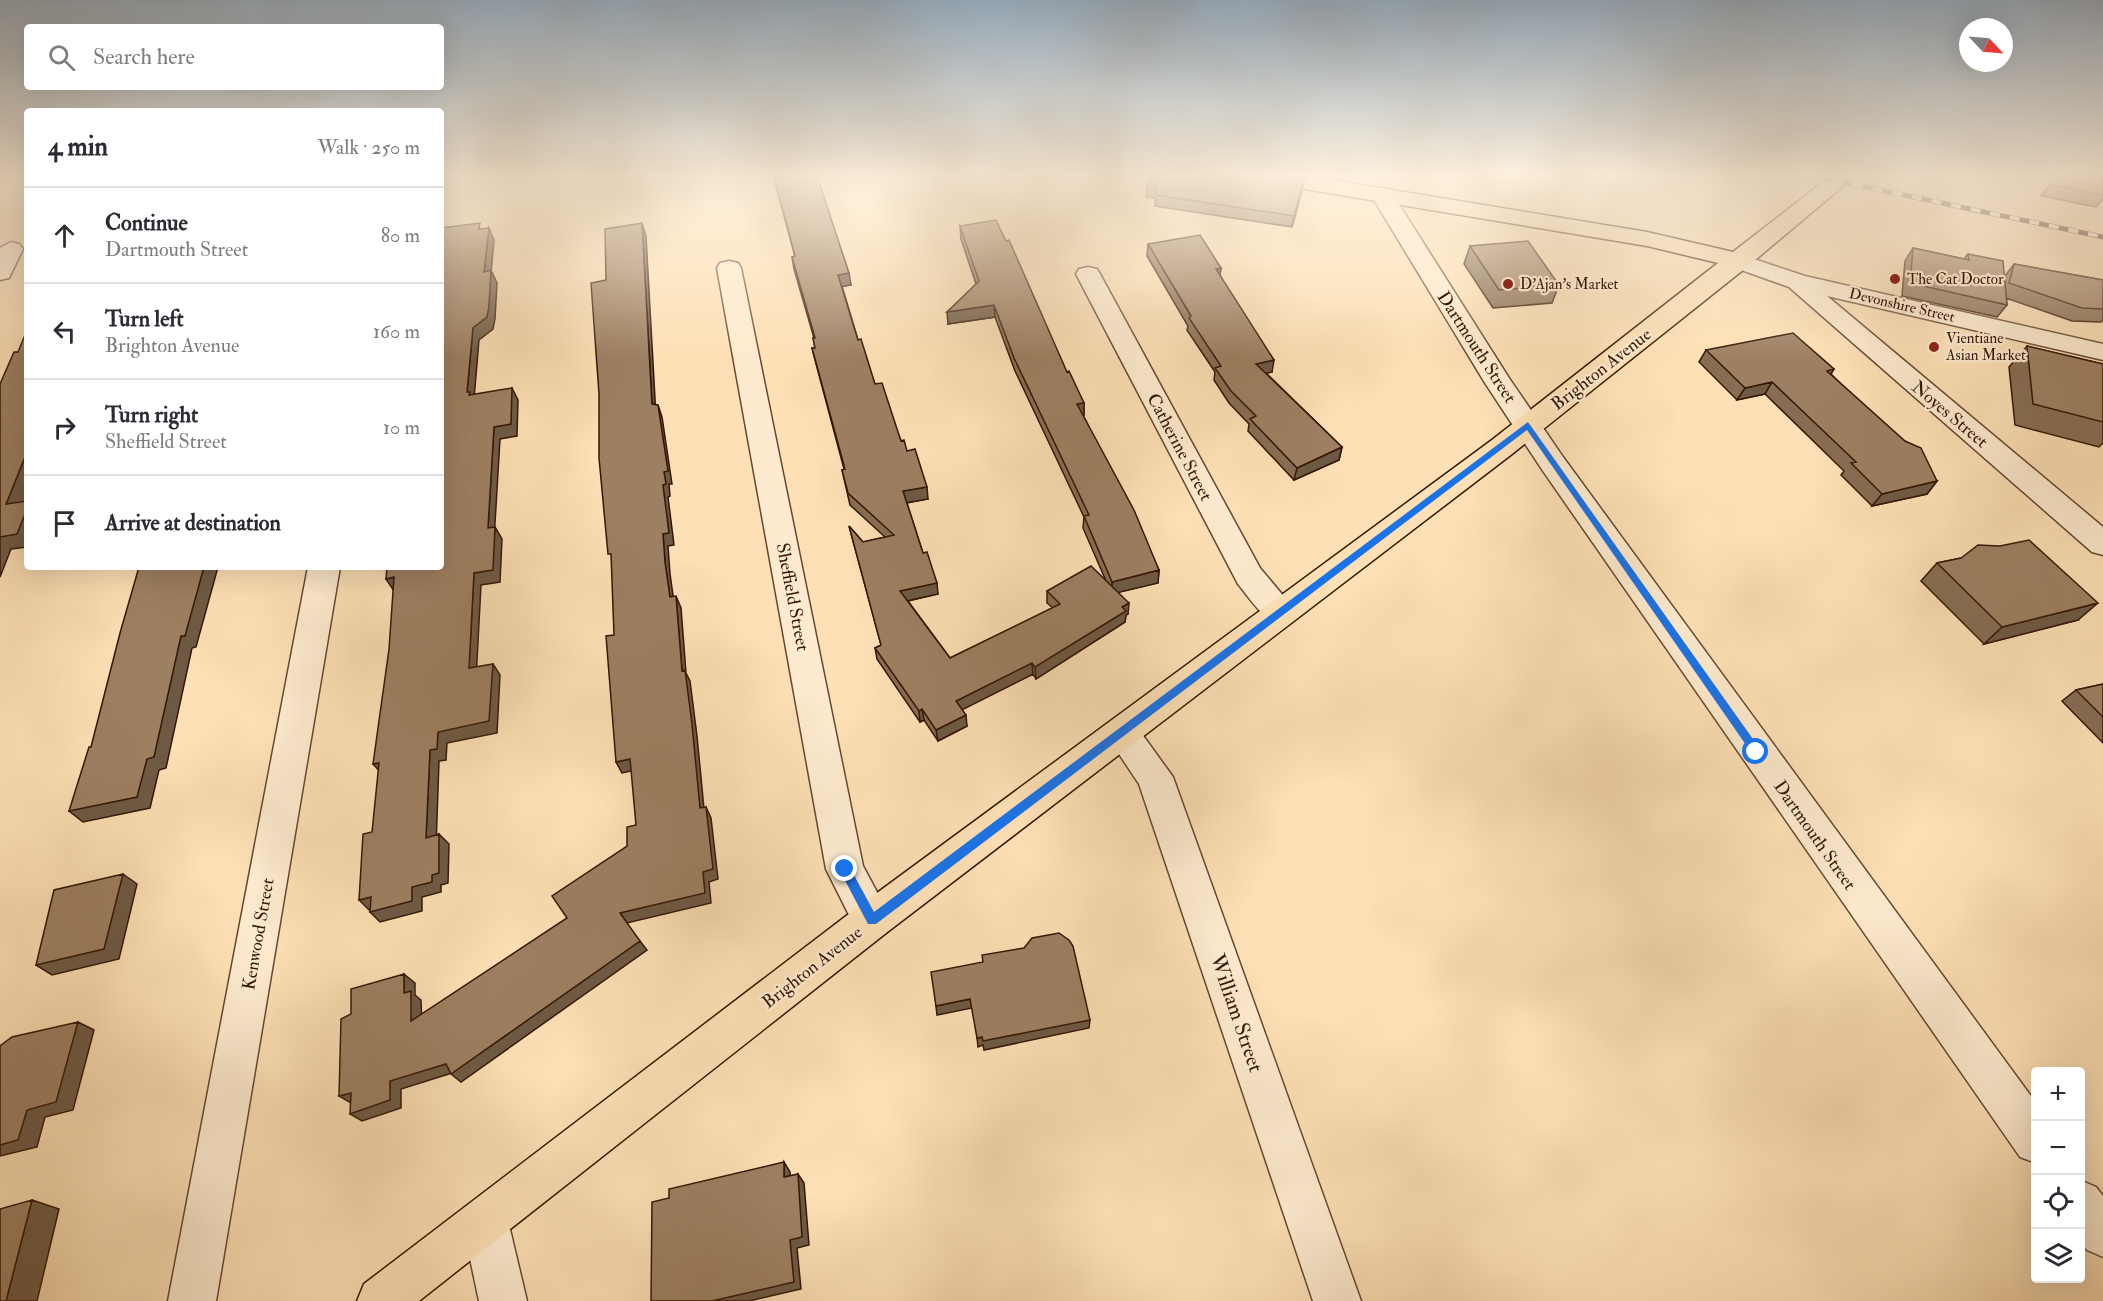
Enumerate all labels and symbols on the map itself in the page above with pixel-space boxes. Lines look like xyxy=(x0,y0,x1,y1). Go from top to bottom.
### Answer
north arrow xyxy=(1959,18,2013,72)
place label: The Cat Doctor xyxy=(1907,270,2004,289)
marker: The Cat Doctor xyxy=(1888,272,1902,286)
place label: D’Ajan’s Market xyxy=(1520,275,1619,294)
marker: D’Ajan’s Market xyxy=(1501,277,1515,291)
street label: Devonshire Street xyxy=(1847,284,1957,327)
street label: Dartmouth Street xyxy=(1432,287,1521,408)
street label: Brighton Avenue xyxy=(1547,323,1656,416)
place label: Vientiane Asian Market xyxy=(1945,329,2026,365)
marker: Vientiane Asian Market xyxy=(1927,340,1941,354)
street label: Noyes Street xyxy=(1907,376,1993,453)
street label: Catherine Street xyxy=(1142,389,1218,505)
street label: Sheffield Street xyxy=(771,541,814,653)
route start xyxy=(1742,738,1768,764)
street label: Dartmouth Street xyxy=(1768,776,1861,895)
route end xyxy=(831,855,857,881)
street label: Kenwood Street xyxy=(237,876,280,992)
street label: Brighton Avenue xyxy=(758,921,867,1014)
street label: William Street xyxy=(1203,950,1269,1076)

